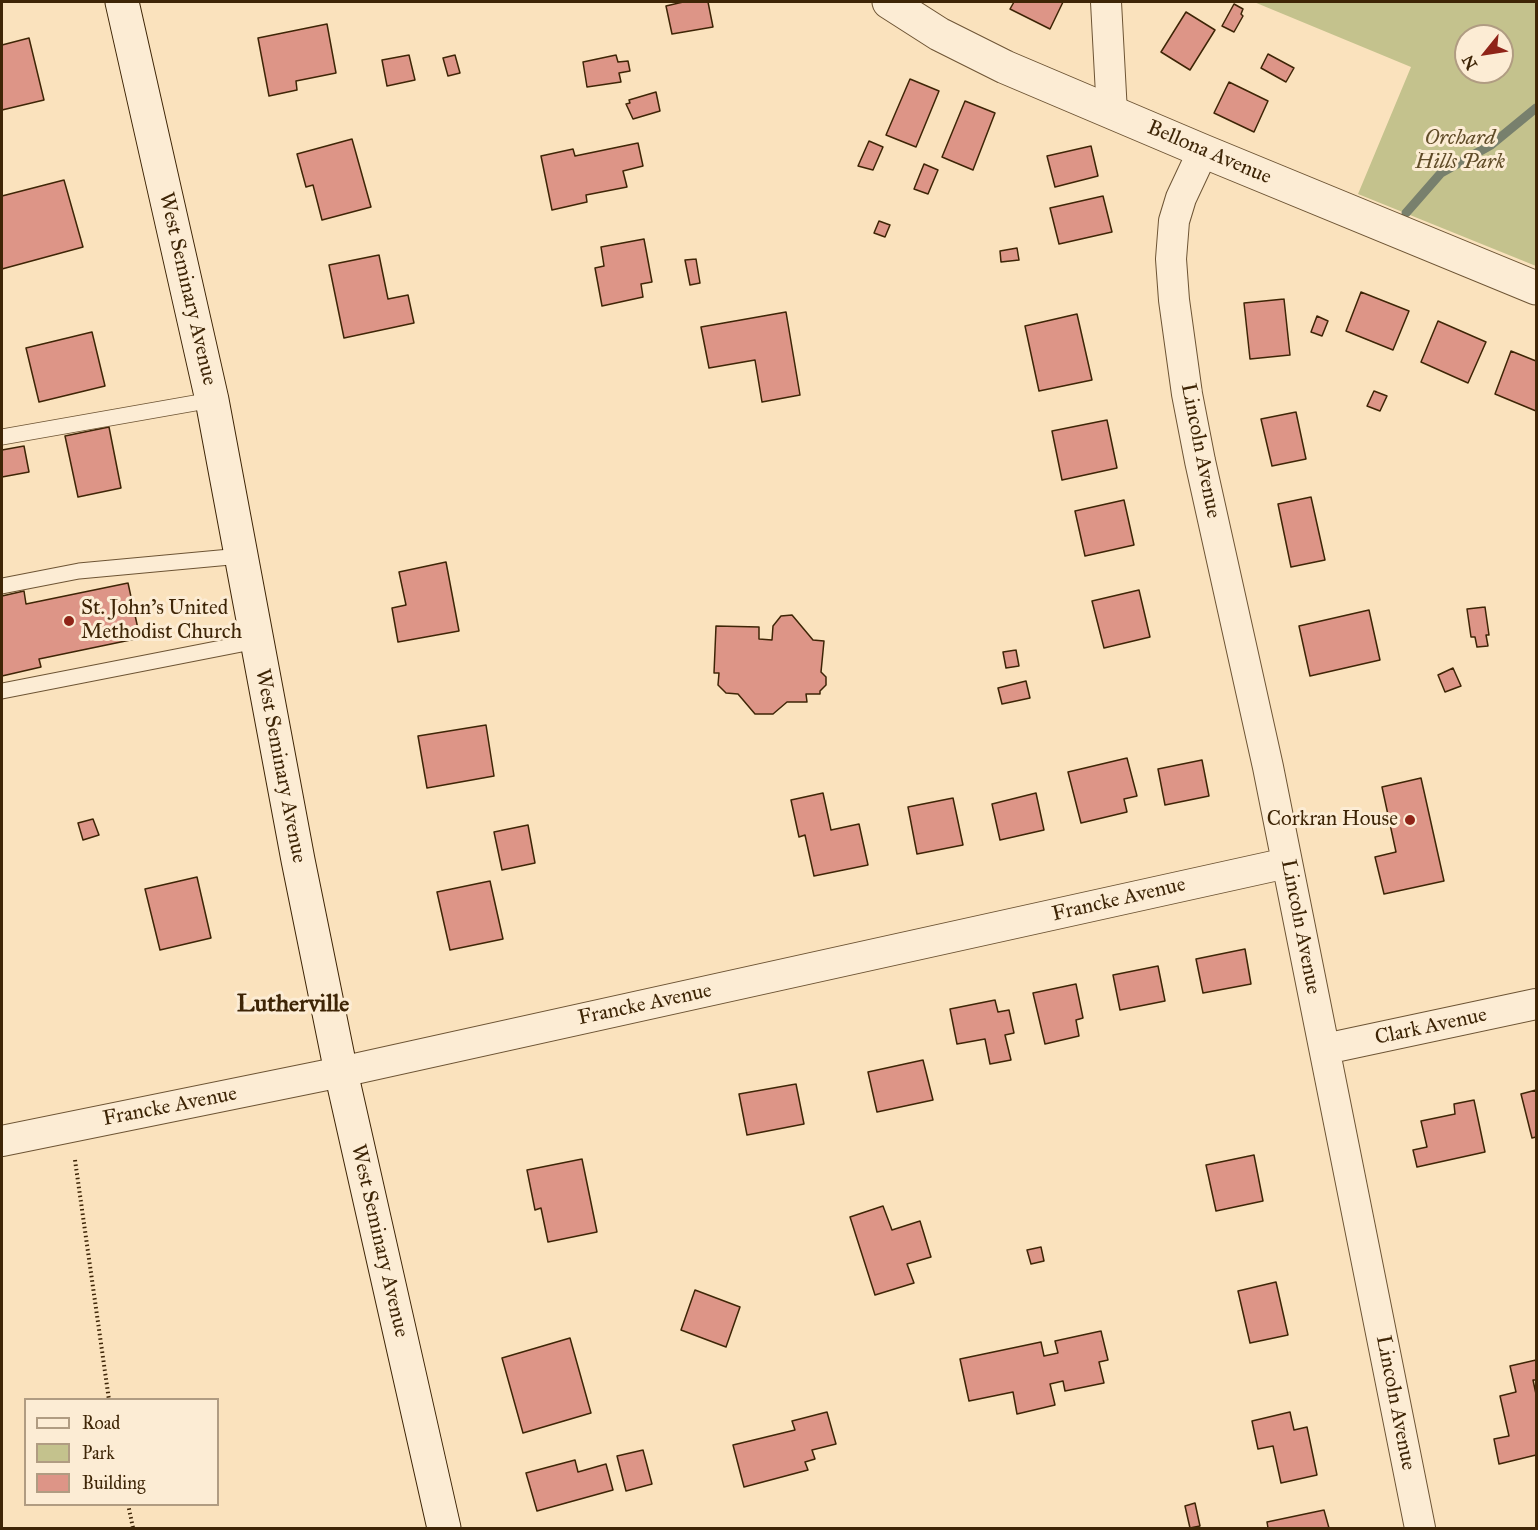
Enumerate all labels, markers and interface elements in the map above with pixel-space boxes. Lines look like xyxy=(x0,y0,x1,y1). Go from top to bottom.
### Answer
north arrow xyxy=(1454,24,1514,84)
text: N xyxy=(1458,52,1481,73)
street label: Bellona Avenue xyxy=(1143,116,1275,190)
park label: Orchard Hills Park xyxy=(1415,126,1505,176)
street label: West Seminary Avenue xyxy=(153,190,221,388)
street label: Lincoln Avenue xyxy=(1175,381,1225,521)
place label: St. John's United Methodist Church xyxy=(81,596,242,646)
marker: St. John's United Methodist Church xyxy=(62,614,76,628)
street label: West Seminary Avenue xyxy=(249,667,311,865)
place label: Corkran House xyxy=(1267,807,1398,833)
marker: Corkran House xyxy=(1403,813,1417,827)
street label: Lincoln Avenue xyxy=(1275,857,1325,997)
street label: Francke Avenue xyxy=(1050,872,1188,928)
street label: Francke Avenue xyxy=(576,979,714,1031)
district label: Lutherville xyxy=(237,991,349,1019)
street label: Clark Avenue xyxy=(1373,1003,1489,1051)
street label: Francke Avenue xyxy=(101,1082,239,1132)
street label: West Seminary Avenue xyxy=(345,1142,413,1340)
street label: Lincoln Avenue xyxy=(1370,1333,1420,1473)
legend xyxy=(24,1398,219,1506)
text: Road xyxy=(82,1412,120,1434)
text: Park xyxy=(82,1442,115,1464)
text: Building xyxy=(82,1472,145,1494)

